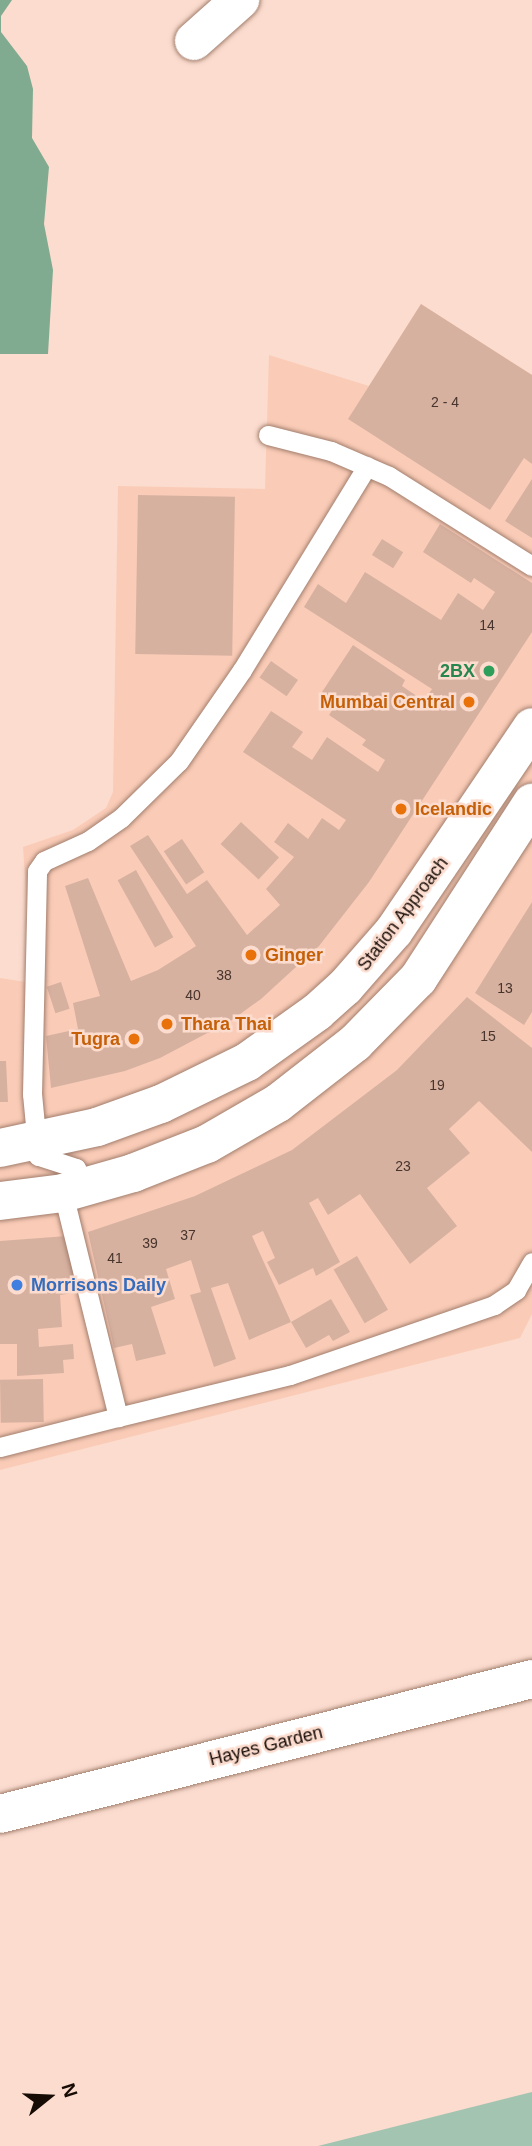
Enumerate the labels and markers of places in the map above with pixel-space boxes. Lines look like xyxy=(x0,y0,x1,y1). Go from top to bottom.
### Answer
place label: 2BX xyxy=(440,660,475,682)
marker: 2BX xyxy=(481,663,497,679)
place label: Mumbai Central xyxy=(320,691,455,713)
marker: Mumbai Central xyxy=(461,694,477,710)
place label: Icelandic xyxy=(415,798,492,820)
marker: Icelandic xyxy=(393,801,409,817)
place label: Ginger xyxy=(265,944,323,966)
marker: Ginger xyxy=(243,947,259,963)
place label: Thara Thai xyxy=(181,1013,272,1035)
marker: Thara Thai xyxy=(159,1016,175,1032)
place label: Tugra xyxy=(71,1028,120,1050)
marker: Tugra xyxy=(126,1031,142,1047)
place label: Morrisons Daily xyxy=(31,1274,166,1296)
marker: Morrisons Daily xyxy=(9,1277,25,1293)

